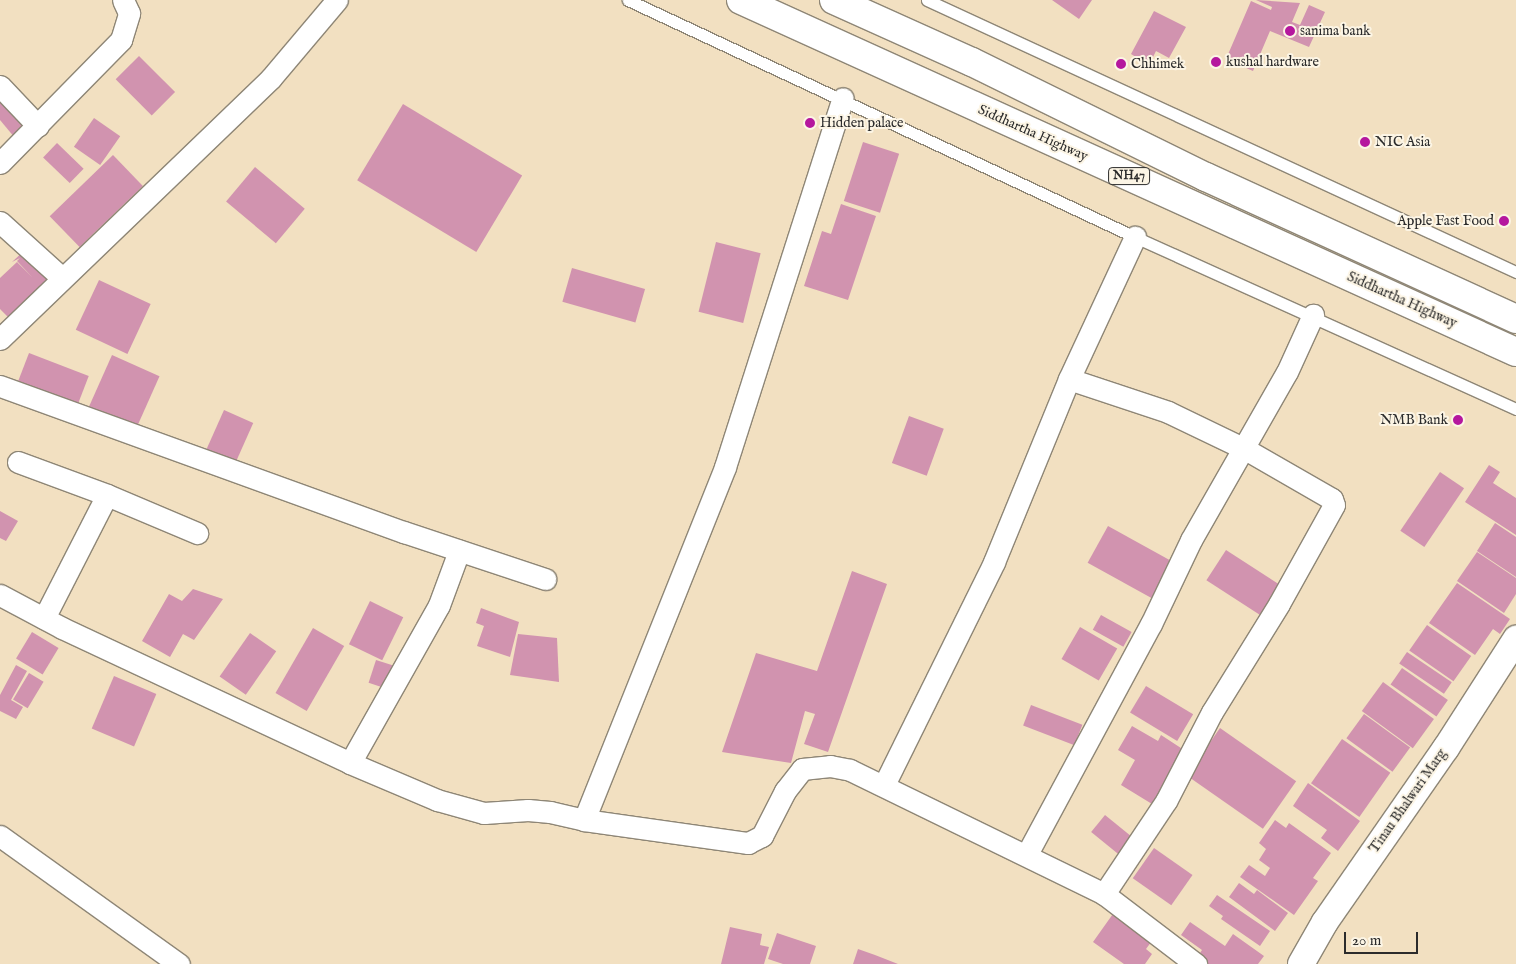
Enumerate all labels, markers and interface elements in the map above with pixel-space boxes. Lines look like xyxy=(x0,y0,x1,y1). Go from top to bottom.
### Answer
place label: sanima bank xyxy=(1300,23,1371,39)
marker: sanima bank xyxy=(1284,25,1296,37)
place label: kushal hardware xyxy=(1226,54,1319,70)
place label: Chhimek xyxy=(1131,56,1184,72)
marker: kushal hardware xyxy=(1210,56,1222,68)
marker: Chhimek xyxy=(1115,58,1127,70)
street label: Siddhartha Highway xyxy=(976,101,1090,165)
place label: Hidden palace xyxy=(820,115,904,131)
marker: Hidden palace xyxy=(804,117,816,129)
place label: NIC Asia xyxy=(1375,134,1430,150)
marker: NIC Asia xyxy=(1359,136,1371,148)
road number: NH47 xyxy=(1108,167,1150,186)
place label: Apple Fast Food xyxy=(1397,213,1494,229)
marker: Apple Fast Food xyxy=(1498,215,1510,227)
street label: Siddhartha Highway xyxy=(1345,268,1459,332)
place label: NMB Bank xyxy=(1380,412,1448,428)
marker: NMB Bank xyxy=(1452,414,1464,426)
street label: Tinau Bhalwari Marg xyxy=(1366,746,1450,856)
scale bar xyxy=(1346,922,1420,954)
text: 20 m xyxy=(1352,931,1381,950)

